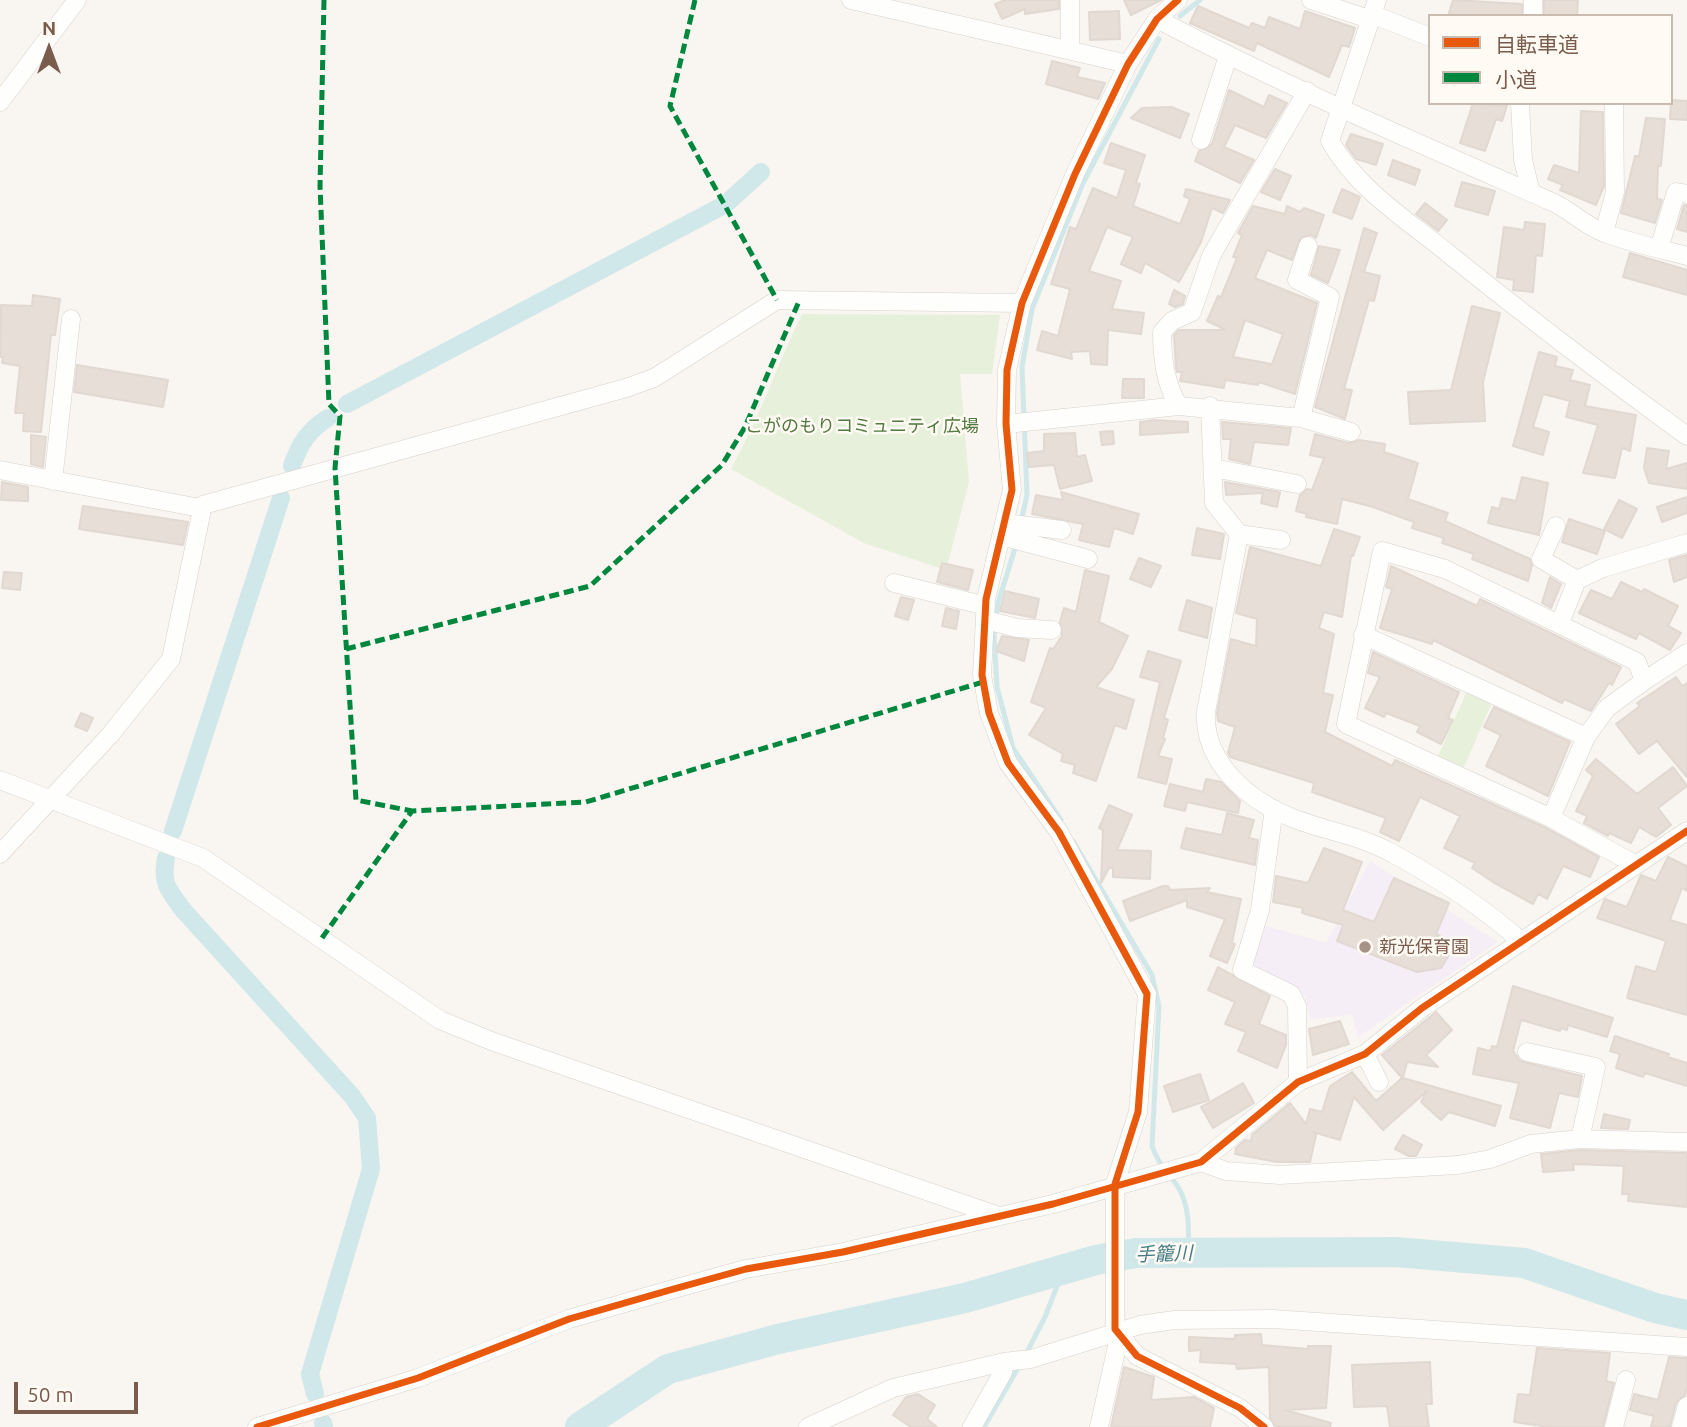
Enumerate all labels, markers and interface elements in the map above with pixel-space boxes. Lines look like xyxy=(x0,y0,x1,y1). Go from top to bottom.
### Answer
north arrow xyxy=(14,14,84,84)
legend xyxy=(1428,14,1673,105)
text: N xyxy=(42,17,56,39)
text: 自転車道 xyxy=(1495,32,1579,56)
text: 小道 xyxy=(1495,67,1537,91)
park label: こがのもりコミュニティ広場 xyxy=(745,415,979,437)
place label: 新光保育園 xyxy=(1379,936,1469,958)
marker: 新光保育園 xyxy=(1357,939,1373,955)
water label: 手籠川 xyxy=(1135,1242,1193,1266)
scale bar xyxy=(18,1368,142,1412)
text: 50 m xyxy=(27,1382,74,1406)

